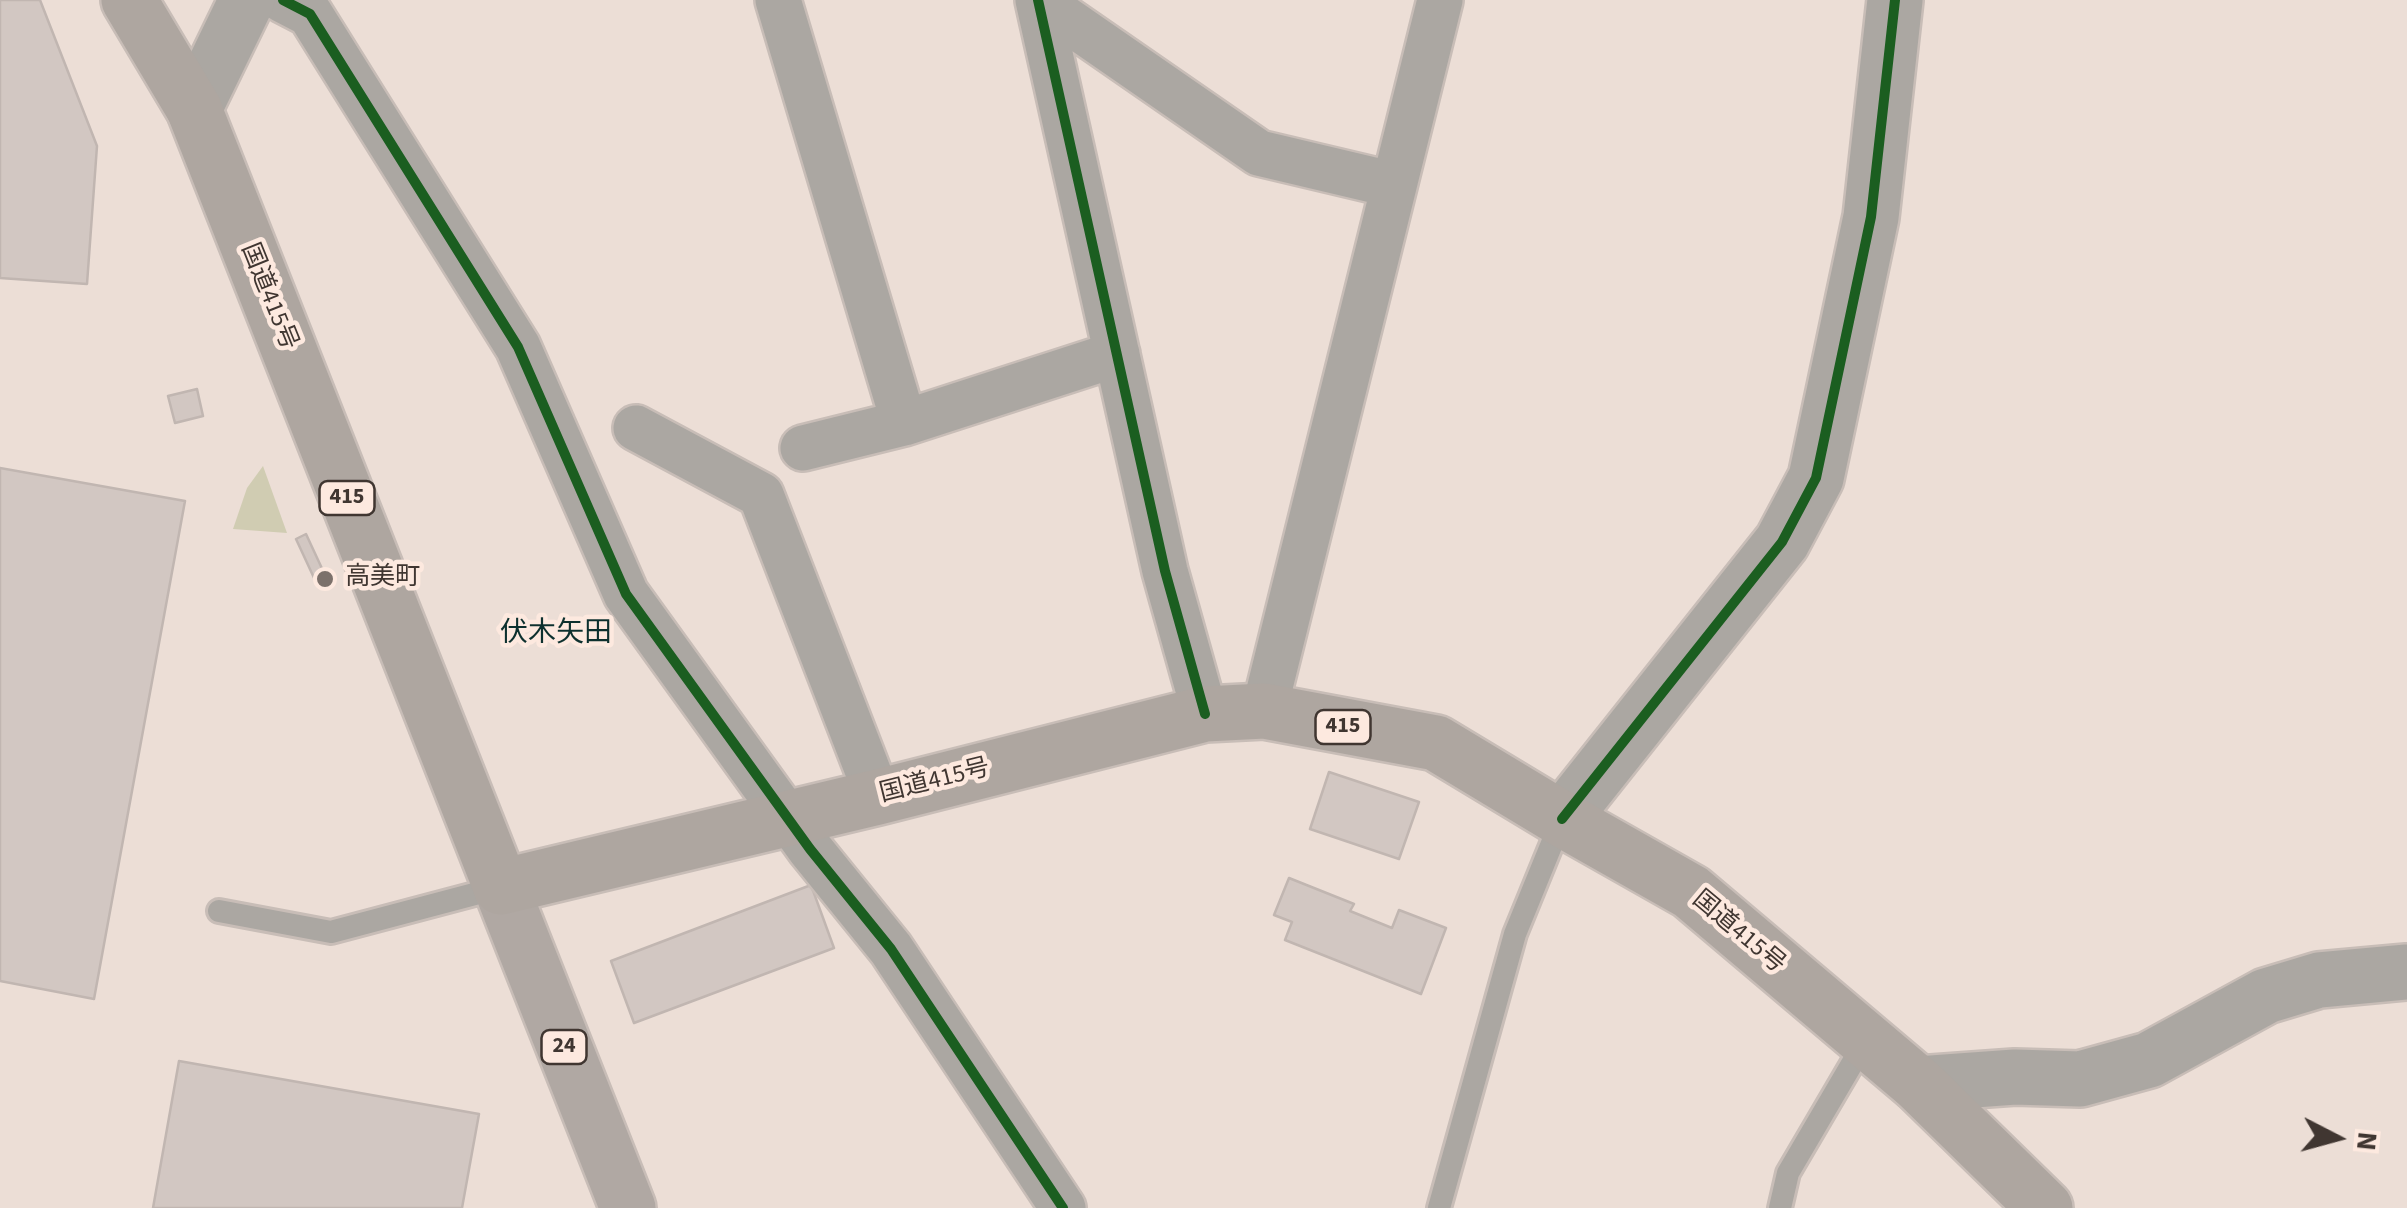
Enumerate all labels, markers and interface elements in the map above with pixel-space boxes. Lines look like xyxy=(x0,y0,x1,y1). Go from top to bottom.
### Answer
street label: 国道415号 xyxy=(233,239,303,355)
road number: 415 xyxy=(320,481,374,515)
place label: 高美町 xyxy=(345,564,420,594)
marker: 高美町 xyxy=(314,568,336,590)
district label: 伏木矢田 xyxy=(500,618,612,652)
road number: 415 xyxy=(1316,710,1370,744)
street label: 国道415号 xyxy=(877,754,993,810)
street label: 国道415号 xyxy=(1685,885,1791,981)
road number: 24 xyxy=(542,1030,586,1064)
north arrow xyxy=(2287,1088,2387,1188)
text: N xyxy=(2346,1130,2388,1152)

